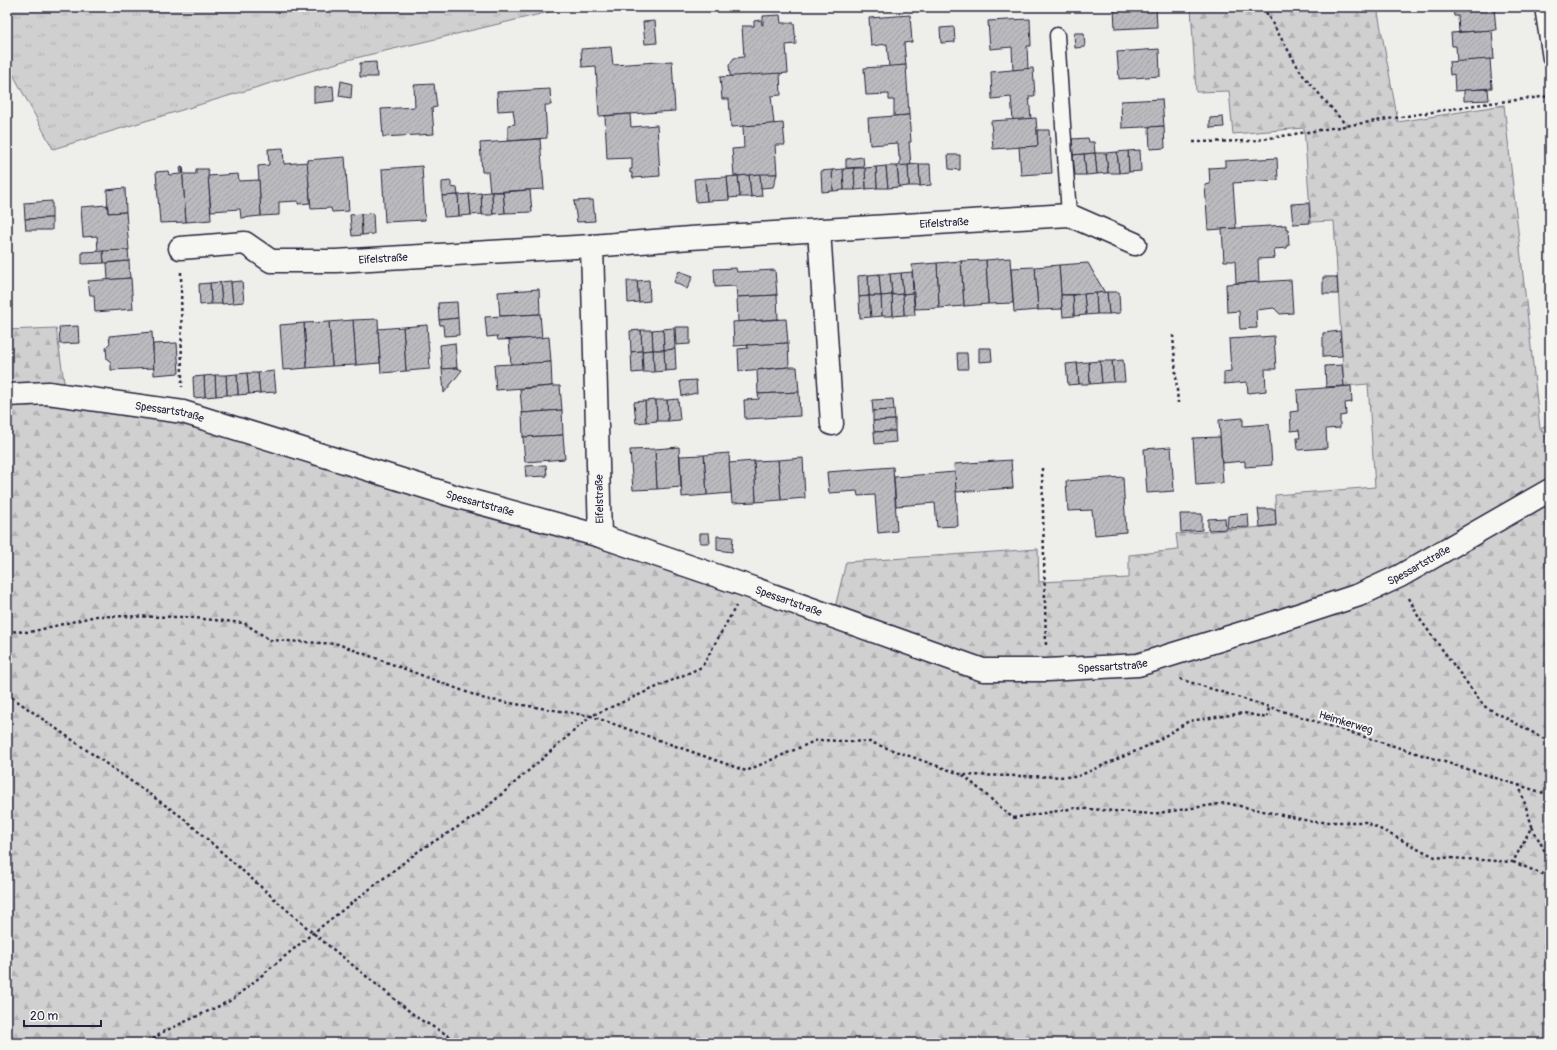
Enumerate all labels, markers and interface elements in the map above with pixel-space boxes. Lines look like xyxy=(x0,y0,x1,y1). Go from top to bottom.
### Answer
street label: Eifelstraße xyxy=(919,215,970,231)
street label: Eifelstraße xyxy=(358,251,409,267)
street label: Spessartstraße xyxy=(134,399,206,425)
street label: Eifelstraße xyxy=(593,474,606,524)
street label: Spessartstraße xyxy=(444,488,516,519)
street label: Spessartstraße xyxy=(1385,542,1453,588)
street label: Spessartstraße xyxy=(753,583,824,619)
street label: Spessartstraße xyxy=(1077,656,1150,675)
street label: Heimkerweg xyxy=(1317,708,1375,737)
scale bar xyxy=(24,1002,101,1028)
text: 20 m xyxy=(30,1009,59,1024)

